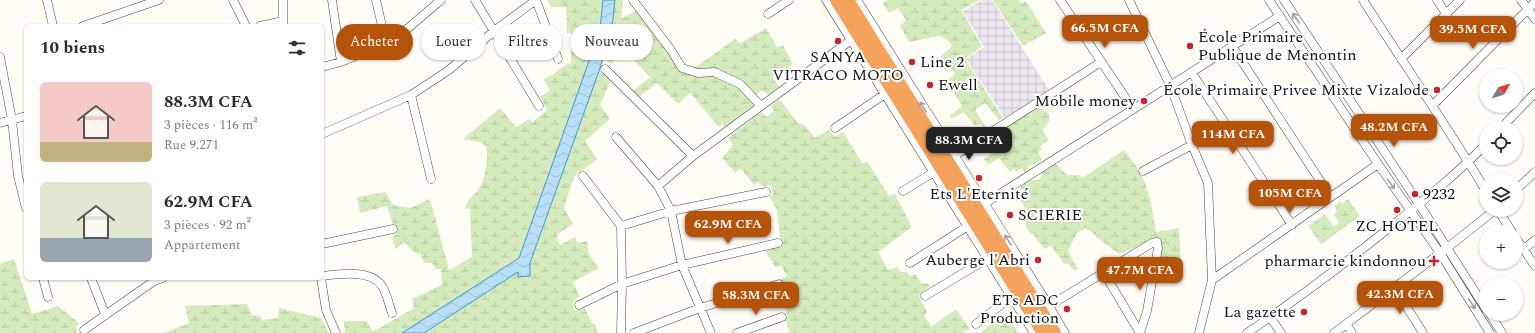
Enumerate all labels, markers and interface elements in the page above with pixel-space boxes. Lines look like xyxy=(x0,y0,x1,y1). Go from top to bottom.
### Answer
one-way arrow xyxy=(1292,13,1300,24)
pin: 66.5M CFA xyxy=(1059,15,1151,49)
pin: 39.5M CFA xyxy=(1427,16,1519,50)
text: 66.5M CFA xyxy=(1071,18,1139,38)
text: 39.5M CFA xyxy=(1439,19,1507,39)
chip: Acheter xyxy=(336,24,413,60)
chip: Louer xyxy=(421,24,486,60)
chip: Filtres xyxy=(494,24,562,60)
chip: Nouveau xyxy=(570,24,653,60)
place label: École Primaire Publique de Menontin xyxy=(1198,25,1357,67)
text: 10 biens xyxy=(40,35,105,61)
marker: SANYA VITRACO MOTO xyxy=(833,36,843,46)
icon: filters xyxy=(286,37,308,59)
marker: École Primaire Publique de Menontin xyxy=(1185,41,1195,51)
place label: SANYA VITRACO MOTO xyxy=(772,45,904,87)
place label: Line 2 xyxy=(920,50,964,74)
marker: Line 2 xyxy=(907,57,917,67)
north arrow xyxy=(1479,69,1523,113)
map controls xyxy=(1479,69,1523,321)
place label: Ewell xyxy=(938,73,978,97)
place label: École Primaire Privee Mixte Vizalode xyxy=(1163,78,1429,102)
marker: Ewell xyxy=(925,80,935,90)
marker: École Primaire Privee Mixte Vizalode xyxy=(1432,85,1442,95)
text: 88.3M CFA xyxy=(164,89,253,115)
place label: Mobile money xyxy=(1035,89,1137,113)
marker: Mobile money xyxy=(1139,96,1149,106)
icon: home xyxy=(72,98,120,146)
one-way arrow xyxy=(919,101,927,113)
pin: 48.2M CFA xyxy=(1348,114,1440,148)
text: 3 pièces · 116 m² xyxy=(164,115,257,135)
text: 48.2M CFA xyxy=(1360,117,1428,137)
pin: 114M CFA xyxy=(1192,121,1274,155)
button: locate xyxy=(1479,121,1523,165)
text: 114M CFA xyxy=(1201,124,1265,144)
pin: 88.3M CFA xyxy=(923,127,1015,161)
text: 88.3M CFA xyxy=(935,130,1003,150)
text: Rue 9.271 xyxy=(164,135,219,155)
marker: Ets L'Eternité xyxy=(974,173,984,183)
button: layers xyxy=(1479,173,1523,217)
one-way arrow xyxy=(1387,178,1395,189)
pin: 105M CFA xyxy=(1249,180,1331,214)
place label: Ets L'Eternité xyxy=(930,182,1029,206)
place label: 9232 xyxy=(1423,182,1455,206)
text: 105M CFA xyxy=(1258,183,1322,203)
text: 62.9M CFA xyxy=(164,189,253,215)
marker: 9232 xyxy=(1410,189,1420,199)
icon: home xyxy=(72,198,120,246)
place label: SCIERIE xyxy=(1018,203,1082,227)
marker: ZC HOTEL xyxy=(1392,205,1402,215)
marker: SCIERIE xyxy=(1005,210,1015,220)
pin: 62.9M CFA xyxy=(682,211,774,245)
text: 62.9M CFA xyxy=(694,214,762,234)
place label: ZC HOTEL xyxy=(1356,214,1438,238)
text: 3 pièces · 92 m² xyxy=(164,215,251,235)
button: + xyxy=(1479,225,1523,269)
one-way arrow xyxy=(1003,234,1011,246)
text: Appartement xyxy=(164,235,241,255)
place label: Auberge l'Abri xyxy=(925,248,1030,272)
place label: pharmarcie kindonnou xyxy=(1264,249,1426,273)
marker: Auberge l'Abri xyxy=(1033,255,1043,265)
marker: pharmarcie kindonnou xyxy=(1429,256,1439,266)
pin: 47.7M CFA xyxy=(1094,257,1186,291)
text: 47.7M CFA xyxy=(1106,260,1174,280)
button: − xyxy=(1479,277,1523,321)
pin: 42.3M CFA xyxy=(1354,281,1446,315)
pin: 58.3M CFA xyxy=(710,282,802,316)
text: 42.3M CFA xyxy=(1366,284,1434,304)
text: 58.3M CFA xyxy=(722,285,790,305)
place label: ETs ADC Production xyxy=(980,288,1059,330)
one-way arrow xyxy=(1467,298,1476,309)
place label: La gazette xyxy=(1223,300,1296,324)
marker: ETs ADC Production xyxy=(1062,304,1072,314)
marker: La gazette xyxy=(1299,307,1309,317)

